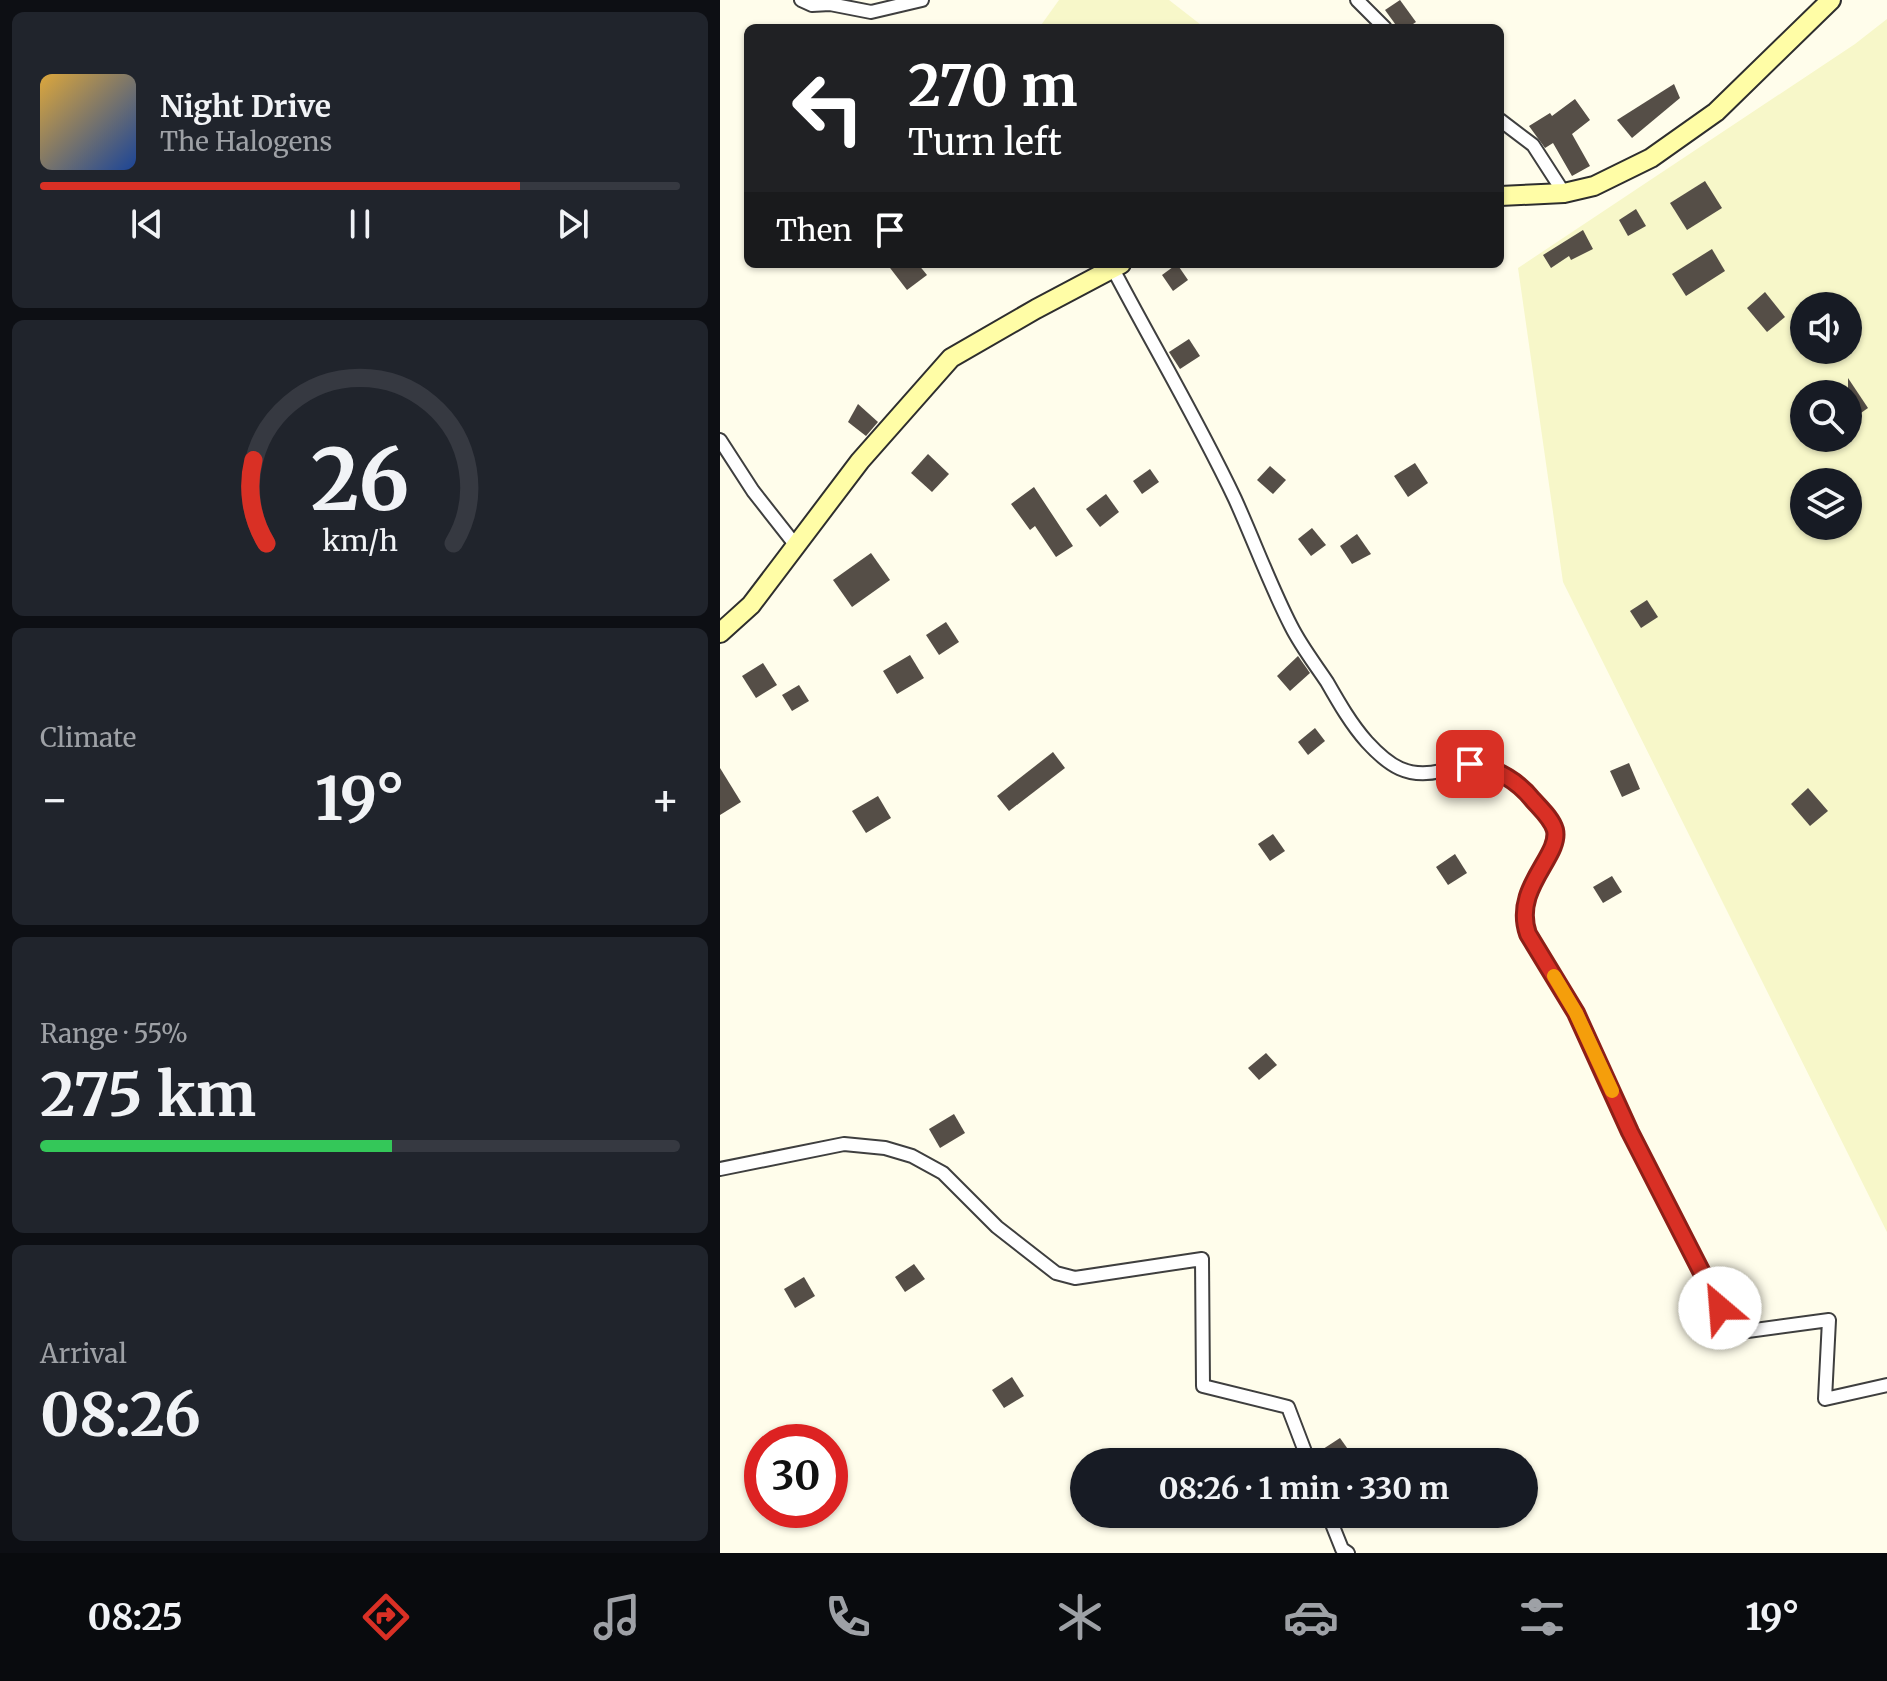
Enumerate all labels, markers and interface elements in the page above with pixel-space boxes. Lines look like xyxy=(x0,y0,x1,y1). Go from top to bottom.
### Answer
text: 270 m xyxy=(908,51,1078,121)
icon: left xyxy=(776,56,880,160)
text: Night Drive xyxy=(160,87,331,125)
text: Turn left xyxy=(908,120,1062,165)
text: The Halogens xyxy=(160,125,332,158)
icon: previous xyxy=(125,202,169,246)
icon: pause xyxy=(338,202,382,246)
icon: next xyxy=(551,202,595,246)
icon: arrive xyxy=(868,208,912,252)
text: Then xyxy=(776,211,852,249)
map controls xyxy=(1790,292,1862,540)
button: sound xyxy=(1790,292,1862,364)
button: search xyxy=(1790,380,1862,452)
text: 26 xyxy=(311,428,409,533)
button: layers xyxy=(1790,468,1862,540)
text: km/h xyxy=(322,523,398,559)
text: Climate xyxy=(40,721,136,754)
pin xyxy=(1436,730,1504,798)
icon: arrive xyxy=(1448,742,1492,786)
text: 19° xyxy=(315,761,405,836)
text: − xyxy=(40,772,69,827)
text: + xyxy=(651,772,680,827)
text: Range · 55% xyxy=(40,1017,188,1050)
text: 275 km xyxy=(40,1057,256,1132)
position arrow xyxy=(1678,1266,1762,1350)
text: Arrival xyxy=(40,1337,127,1370)
text: 08:26 xyxy=(40,1377,201,1452)
speed limit sign: 30 xyxy=(744,1424,848,1528)
text: 08:26 · 1 min · 330 m xyxy=(1159,1469,1449,1507)
icon: directions xyxy=(358,1589,414,1645)
icon: music xyxy=(589,1589,645,1645)
icon: phone xyxy=(820,1589,876,1645)
icon: climate xyxy=(1052,1589,1108,1645)
icon: car xyxy=(1283,1589,1339,1645)
icon: filters xyxy=(1514,1589,1570,1645)
text: 08:25 xyxy=(88,1595,183,1640)
text: 19° xyxy=(1745,1595,1799,1640)

